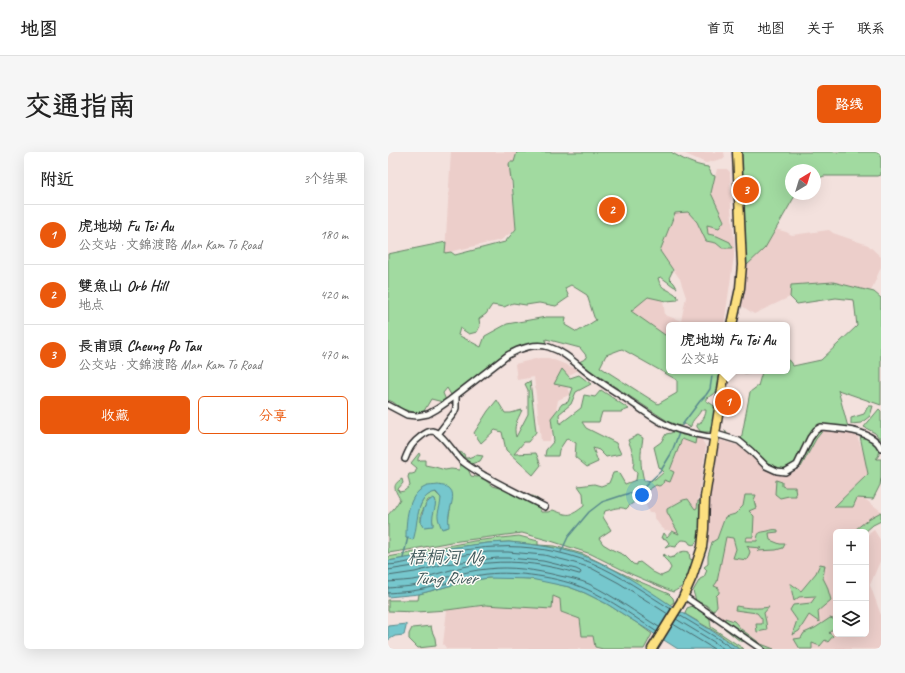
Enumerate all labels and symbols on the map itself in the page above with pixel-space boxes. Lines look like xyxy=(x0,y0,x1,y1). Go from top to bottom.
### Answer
north arrow xyxy=(785,164,821,200)
pin: 3 xyxy=(733,175,759,205)
pin: 2 xyxy=(599,195,625,225)
pin: 1 xyxy=(715,387,741,417)
your location xyxy=(632,485,652,505)
water label: 梧桐河 Ng Tung River xyxy=(407,546,485,589)

